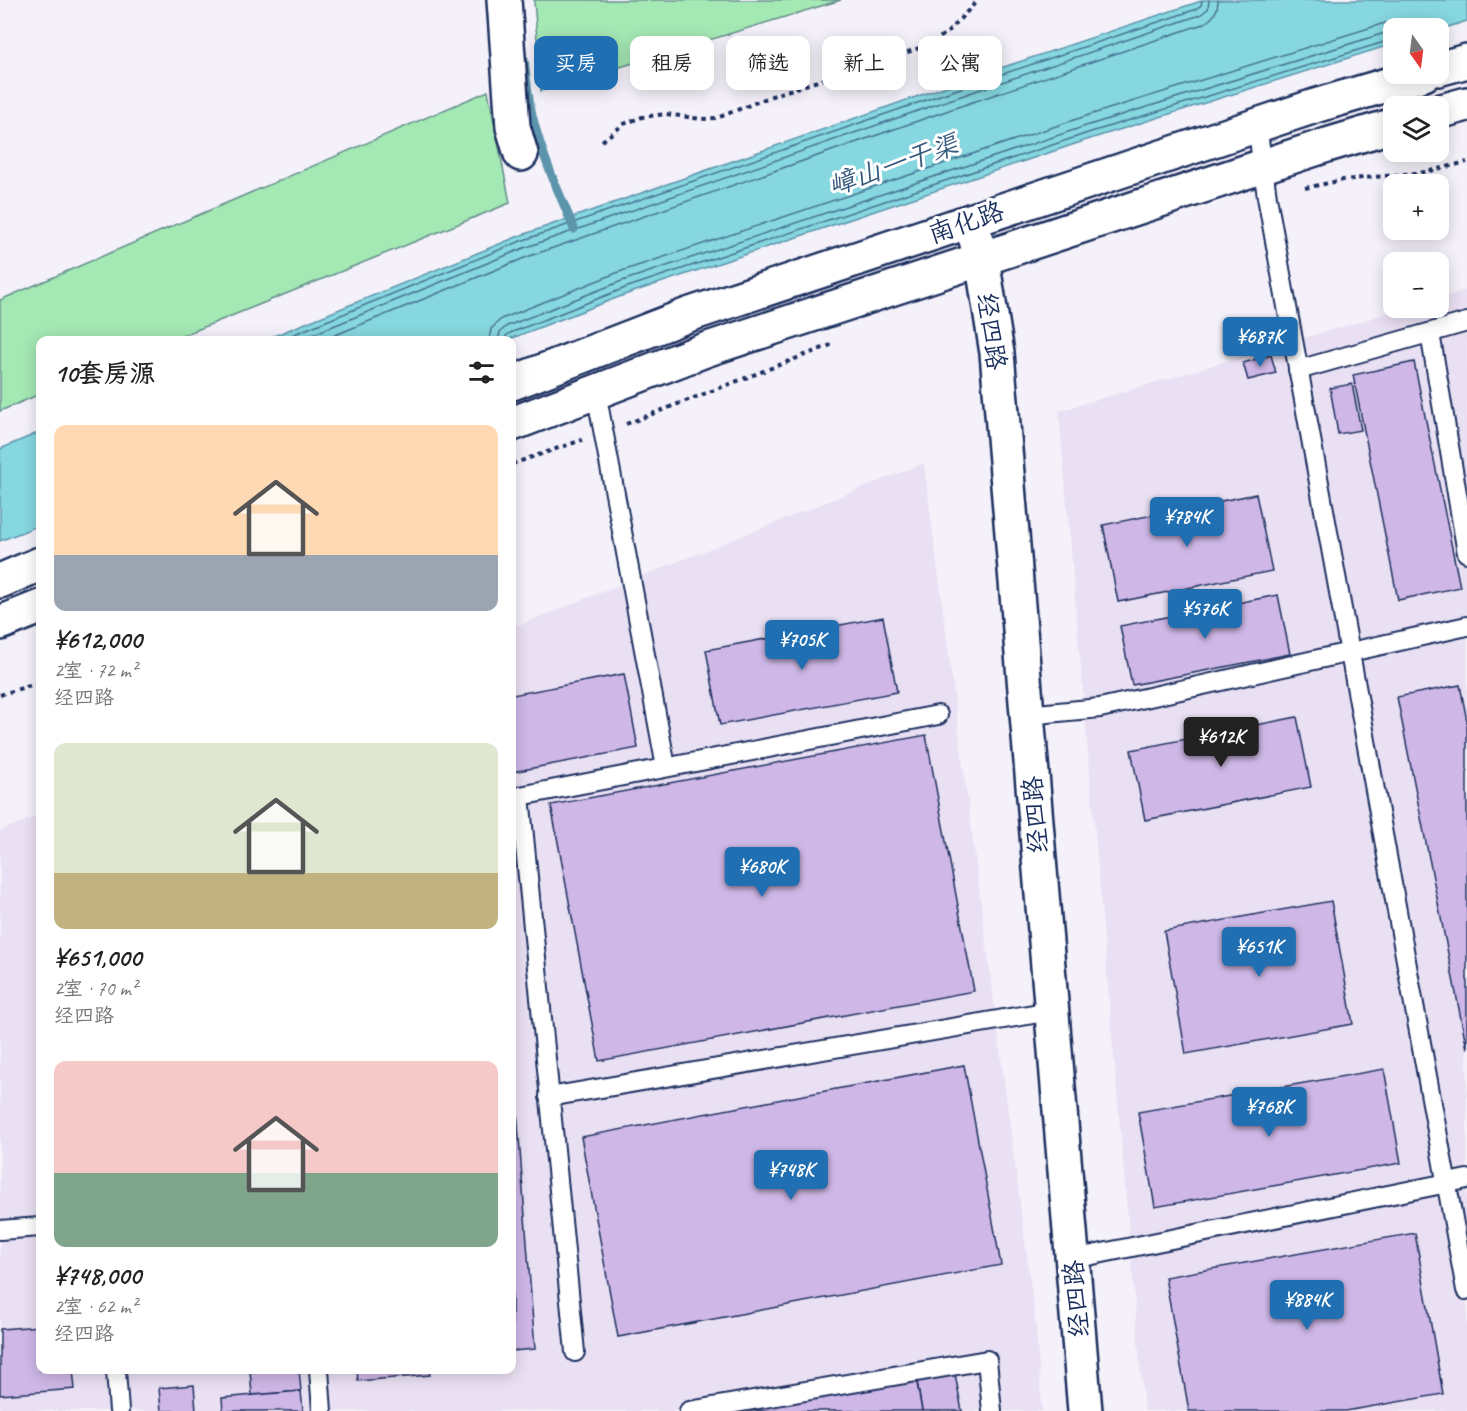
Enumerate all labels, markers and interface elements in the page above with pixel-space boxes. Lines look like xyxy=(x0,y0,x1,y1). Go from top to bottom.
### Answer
north arrow xyxy=(1383,18,1449,84)
map controls xyxy=(1383,18,1449,318)
chip: 买房 xyxy=(534,36,618,90)
chip: 租房 xyxy=(630,36,714,90)
chip: 筛选 xyxy=(726,36,810,90)
chip: 新上 xyxy=(822,36,906,90)
chip: 公寓 xyxy=(918,36,1002,90)
button: layers xyxy=(1383,96,1449,162)
water label: 嶂山一干渠 xyxy=(824,126,964,203)
button: + xyxy=(1383,174,1449,240)
street label: 南化路 xyxy=(924,194,1008,251)
button: − xyxy=(1383,252,1449,318)
street label: 经四路 xyxy=(970,290,1013,372)
pin: ¥687K xyxy=(1218,317,1302,368)
text: ¥687K xyxy=(1237,324,1283,349)
icon: filters xyxy=(465,356,498,389)
text: 10套房源 xyxy=(54,357,155,390)
icon: home xyxy=(222,464,330,572)
pin: ¥784K xyxy=(1145,497,1229,548)
text: ¥784K xyxy=(1164,504,1210,529)
pin: ¥576K xyxy=(1163,589,1247,640)
text: ¥576K xyxy=(1182,596,1228,621)
pin: ¥705K xyxy=(760,620,844,671)
text: ¥612,000 xyxy=(54,623,142,656)
text: ¥705K xyxy=(779,627,825,652)
text: 2室 · 72 m² xyxy=(54,658,137,683)
text: 经四路 xyxy=(54,685,114,710)
pin: ¥612K xyxy=(1179,717,1263,768)
text: ¥612K xyxy=(1198,724,1244,749)
street label: 经四路 xyxy=(1016,775,1055,855)
icon: home xyxy=(222,782,330,890)
pin: ¥680K xyxy=(720,847,804,898)
text: ¥680K xyxy=(739,854,785,879)
pin: ¥651K xyxy=(1217,927,1301,978)
text: ¥651K xyxy=(1236,934,1282,959)
text: ¥651,000 xyxy=(54,941,141,974)
text: 2室 · 70 m² xyxy=(54,976,137,1001)
text: 经四路 xyxy=(54,1003,114,1028)
pin: ¥768K xyxy=(1227,1087,1311,1138)
text: ¥768K xyxy=(1246,1094,1292,1119)
icon: home xyxy=(222,1100,330,1208)
pin: ¥748K xyxy=(749,1150,833,1201)
text: ¥748K xyxy=(768,1157,814,1182)
text: ¥748,000 xyxy=(54,1259,141,1292)
street label: 经四路 xyxy=(1057,1259,1096,1339)
pin: ¥884K xyxy=(1265,1280,1349,1331)
text: ¥884K xyxy=(1284,1287,1330,1312)
text: 2室 · 62 m² xyxy=(54,1294,137,1319)
text: 经四路 xyxy=(54,1321,114,1346)

